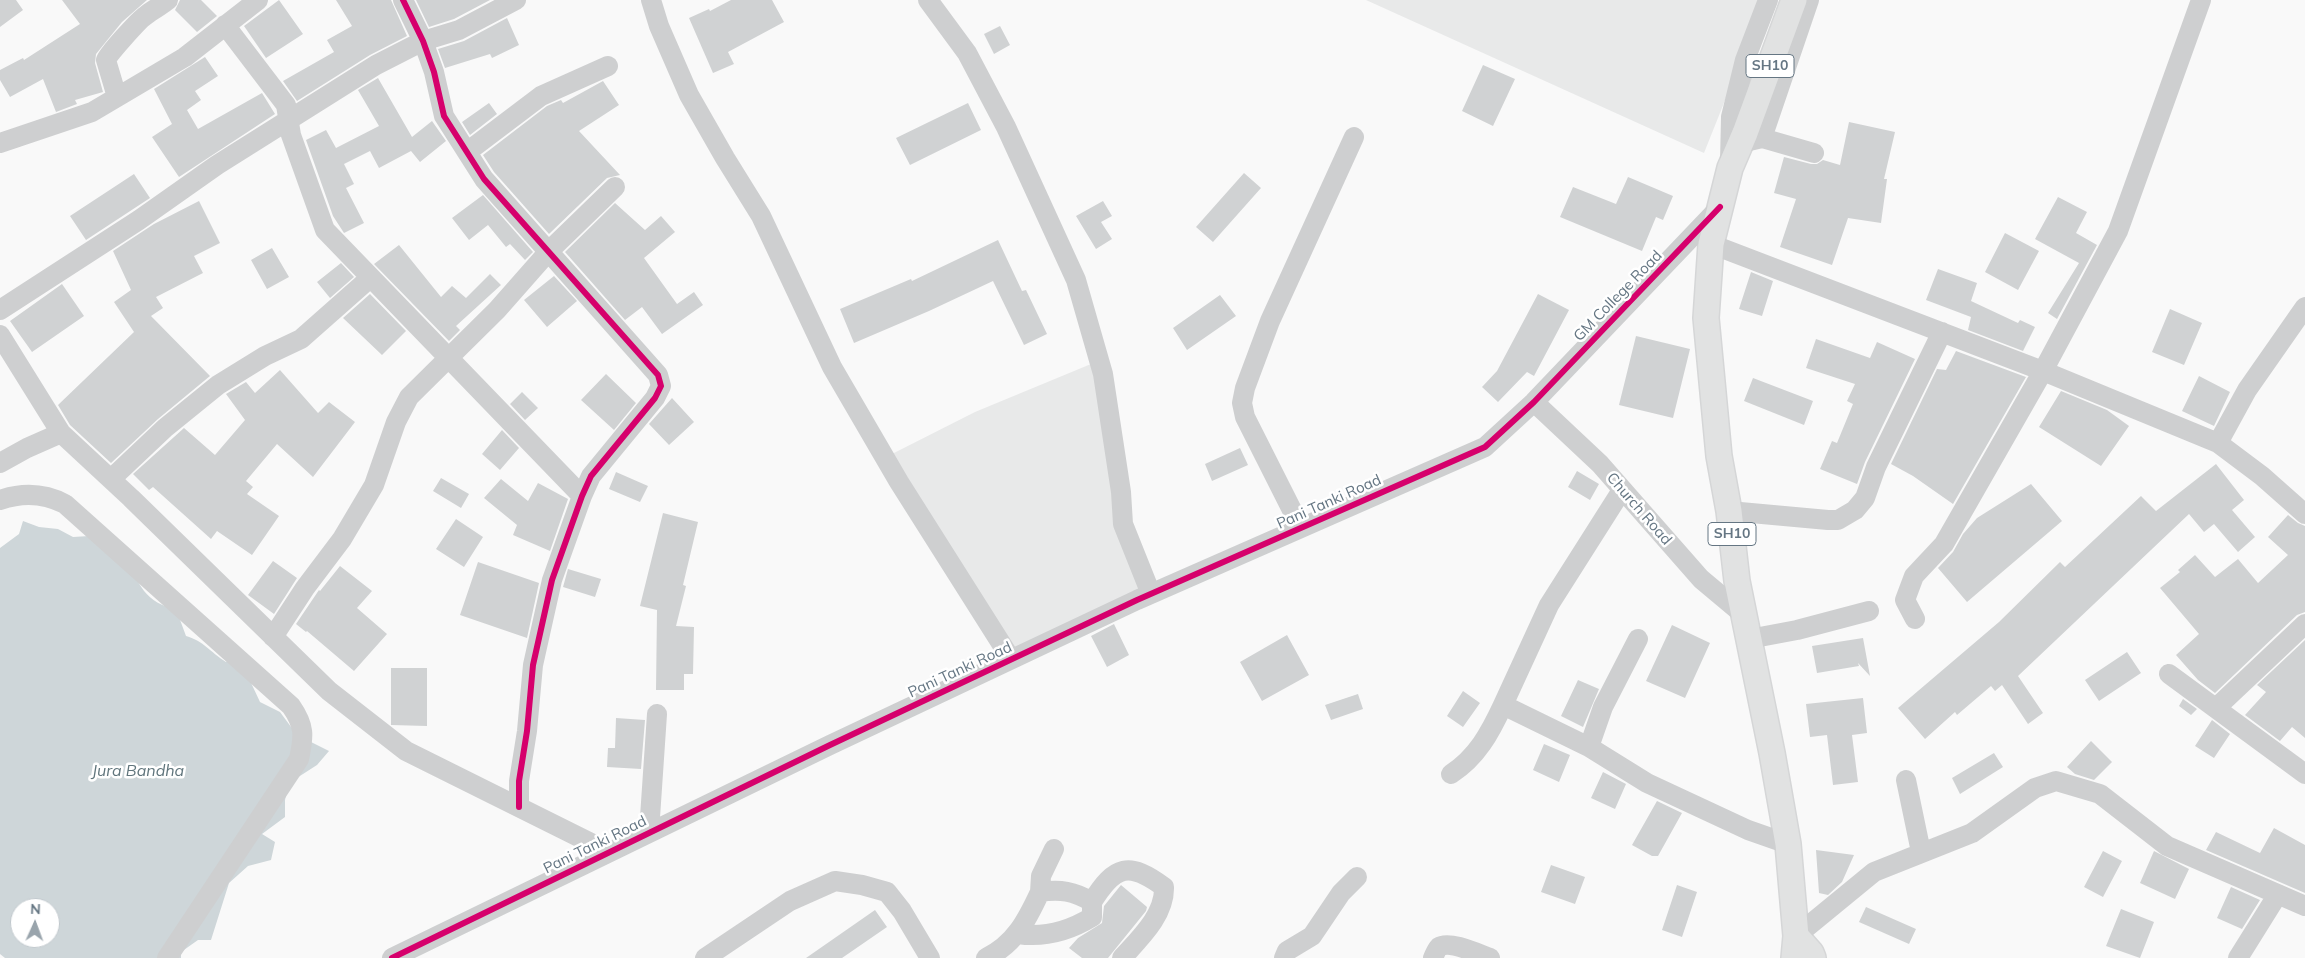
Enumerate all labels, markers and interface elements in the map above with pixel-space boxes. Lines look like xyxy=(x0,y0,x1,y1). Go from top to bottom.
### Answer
road number: SH10 xyxy=(1746,54,1794,78)
street label: GM College Road xyxy=(1570,247,1666,345)
street label: Church Road xyxy=(1603,469,1675,549)
street label: Pani Tanki Road xyxy=(1274,471,1384,533)
road number: SH10 xyxy=(1708,522,1756,546)
street label: Pani Tanki Road xyxy=(905,638,1015,702)
water label: Jura Bandha xyxy=(92,761,184,781)
street label: Pani Tanki Road xyxy=(541,812,649,878)
north arrow xyxy=(10,898,60,948)
text: N xyxy=(30,900,41,918)

